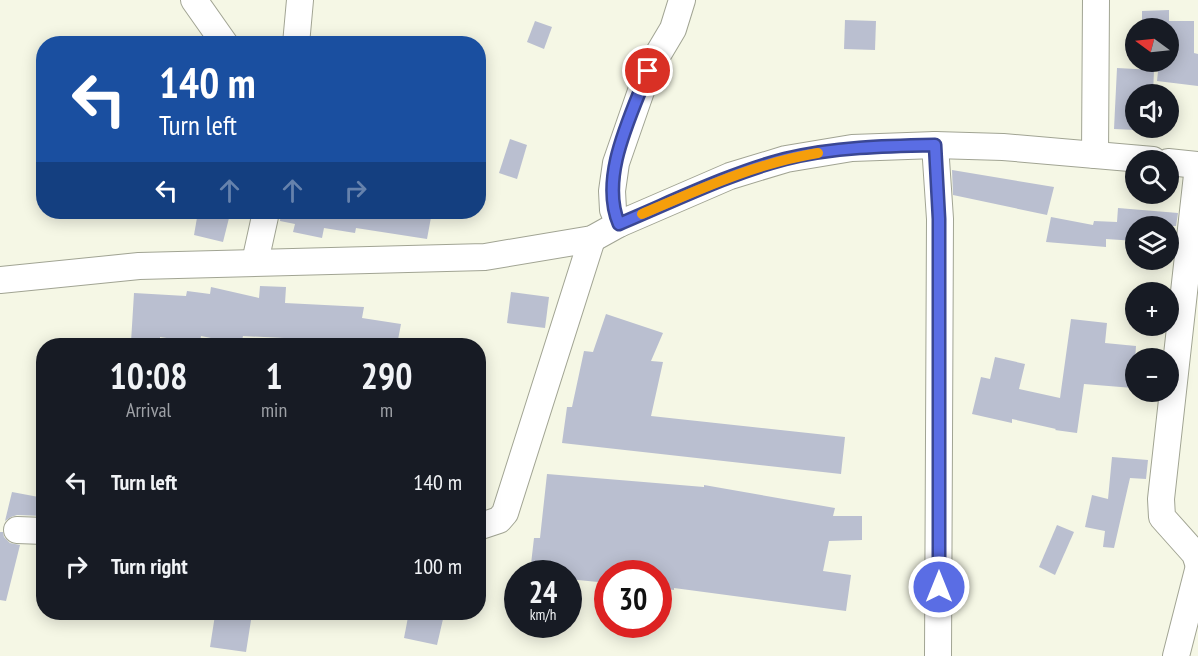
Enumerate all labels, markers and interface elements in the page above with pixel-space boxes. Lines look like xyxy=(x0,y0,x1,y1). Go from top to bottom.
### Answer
north arrow xyxy=(1125,18,1179,72)
map controls xyxy=(1125,18,1179,402)
pin xyxy=(622,45,673,96)
icon: arrive xyxy=(631,54,664,87)
text: 140 m xyxy=(159,55,256,110)
icon: left xyxy=(60,60,138,138)
button: sound xyxy=(1125,84,1179,138)
text: Turn left xyxy=(159,108,237,142)
button: search xyxy=(1125,150,1179,204)
icon: left xyxy=(150,174,183,207)
icon: ahead xyxy=(213,174,246,207)
icon: ahead xyxy=(276,174,309,207)
icon: right xyxy=(339,174,372,207)
button: layers xyxy=(1125,216,1179,270)
button: + xyxy=(1125,282,1179,336)
button: − xyxy=(1125,348,1179,402)
text: 10:08 xyxy=(110,352,187,399)
text: 1 xyxy=(265,352,283,399)
text: 290 xyxy=(361,352,412,399)
text: Arrival xyxy=(126,397,171,423)
text: min xyxy=(261,397,287,423)
text: m xyxy=(380,397,393,423)
icon: left xyxy=(60,466,93,499)
text: Turn left xyxy=(111,468,177,496)
text: 140 m xyxy=(413,468,462,496)
icon: right xyxy=(60,550,93,583)
text: Turn right xyxy=(111,552,188,580)
text: 100 m xyxy=(413,552,462,580)
position arrow xyxy=(907,555,971,619)
speed limit sign: 30 xyxy=(594,560,672,638)
text: 24 xyxy=(529,572,557,611)
text: km/h xyxy=(530,605,556,624)

